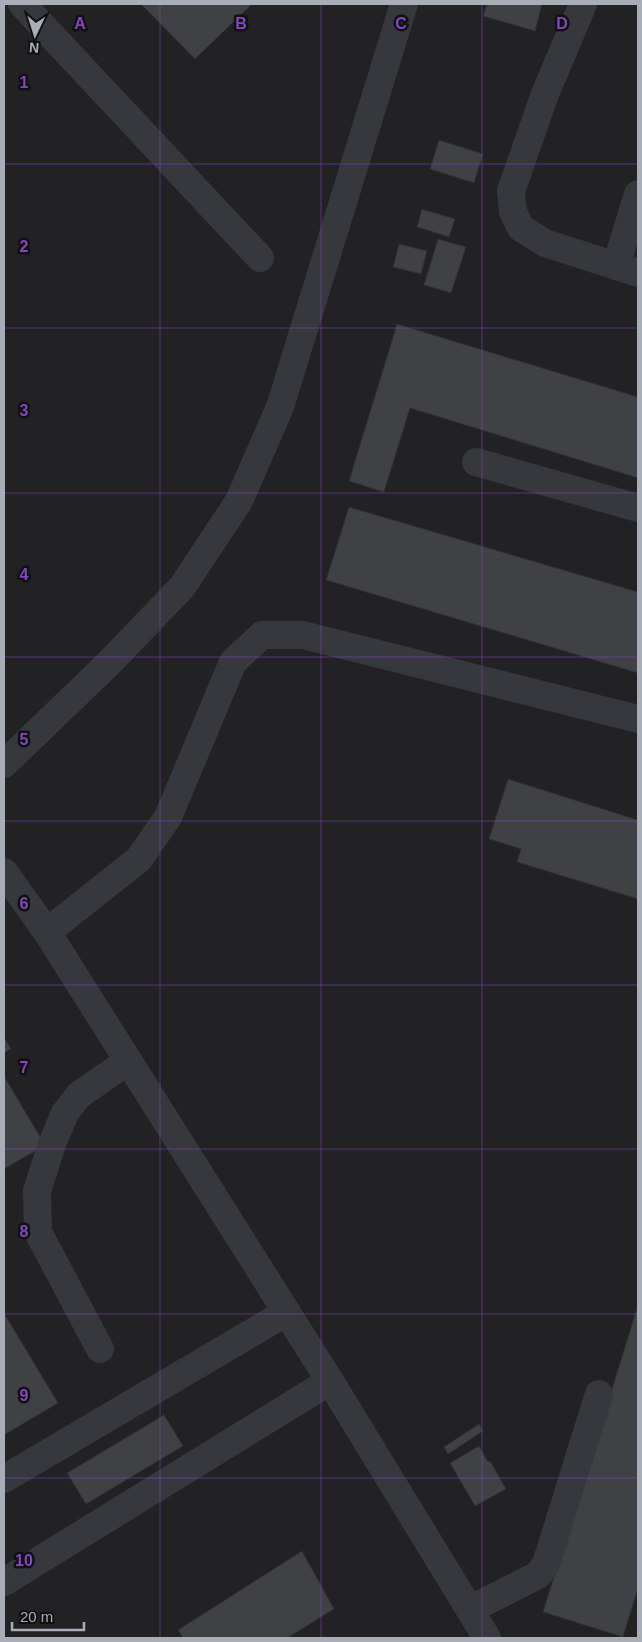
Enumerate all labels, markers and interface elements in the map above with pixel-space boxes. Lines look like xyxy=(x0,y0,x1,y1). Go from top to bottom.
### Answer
north arrow xyxy=(10,10,60,60)
text: A xyxy=(74,15,86,32)
text: B xyxy=(235,15,247,32)
text: C xyxy=(395,15,407,32)
text: D xyxy=(556,15,568,32)
text: N xyxy=(28,40,40,56)
text: 1 xyxy=(20,74,29,91)
text: 2 xyxy=(20,238,29,255)
text: 3 xyxy=(20,402,29,419)
text: 4 xyxy=(20,566,29,583)
text: 5 xyxy=(20,731,29,748)
text: 6 xyxy=(20,895,29,912)
text: 7 xyxy=(20,1059,29,1076)
text: 8 xyxy=(20,1223,29,1240)
text: 9 xyxy=(20,1387,29,1404)
text: 10 xyxy=(15,1552,33,1569)
scale bar xyxy=(12,1600,85,1632)
text: 20 m xyxy=(20,1608,53,1625)

